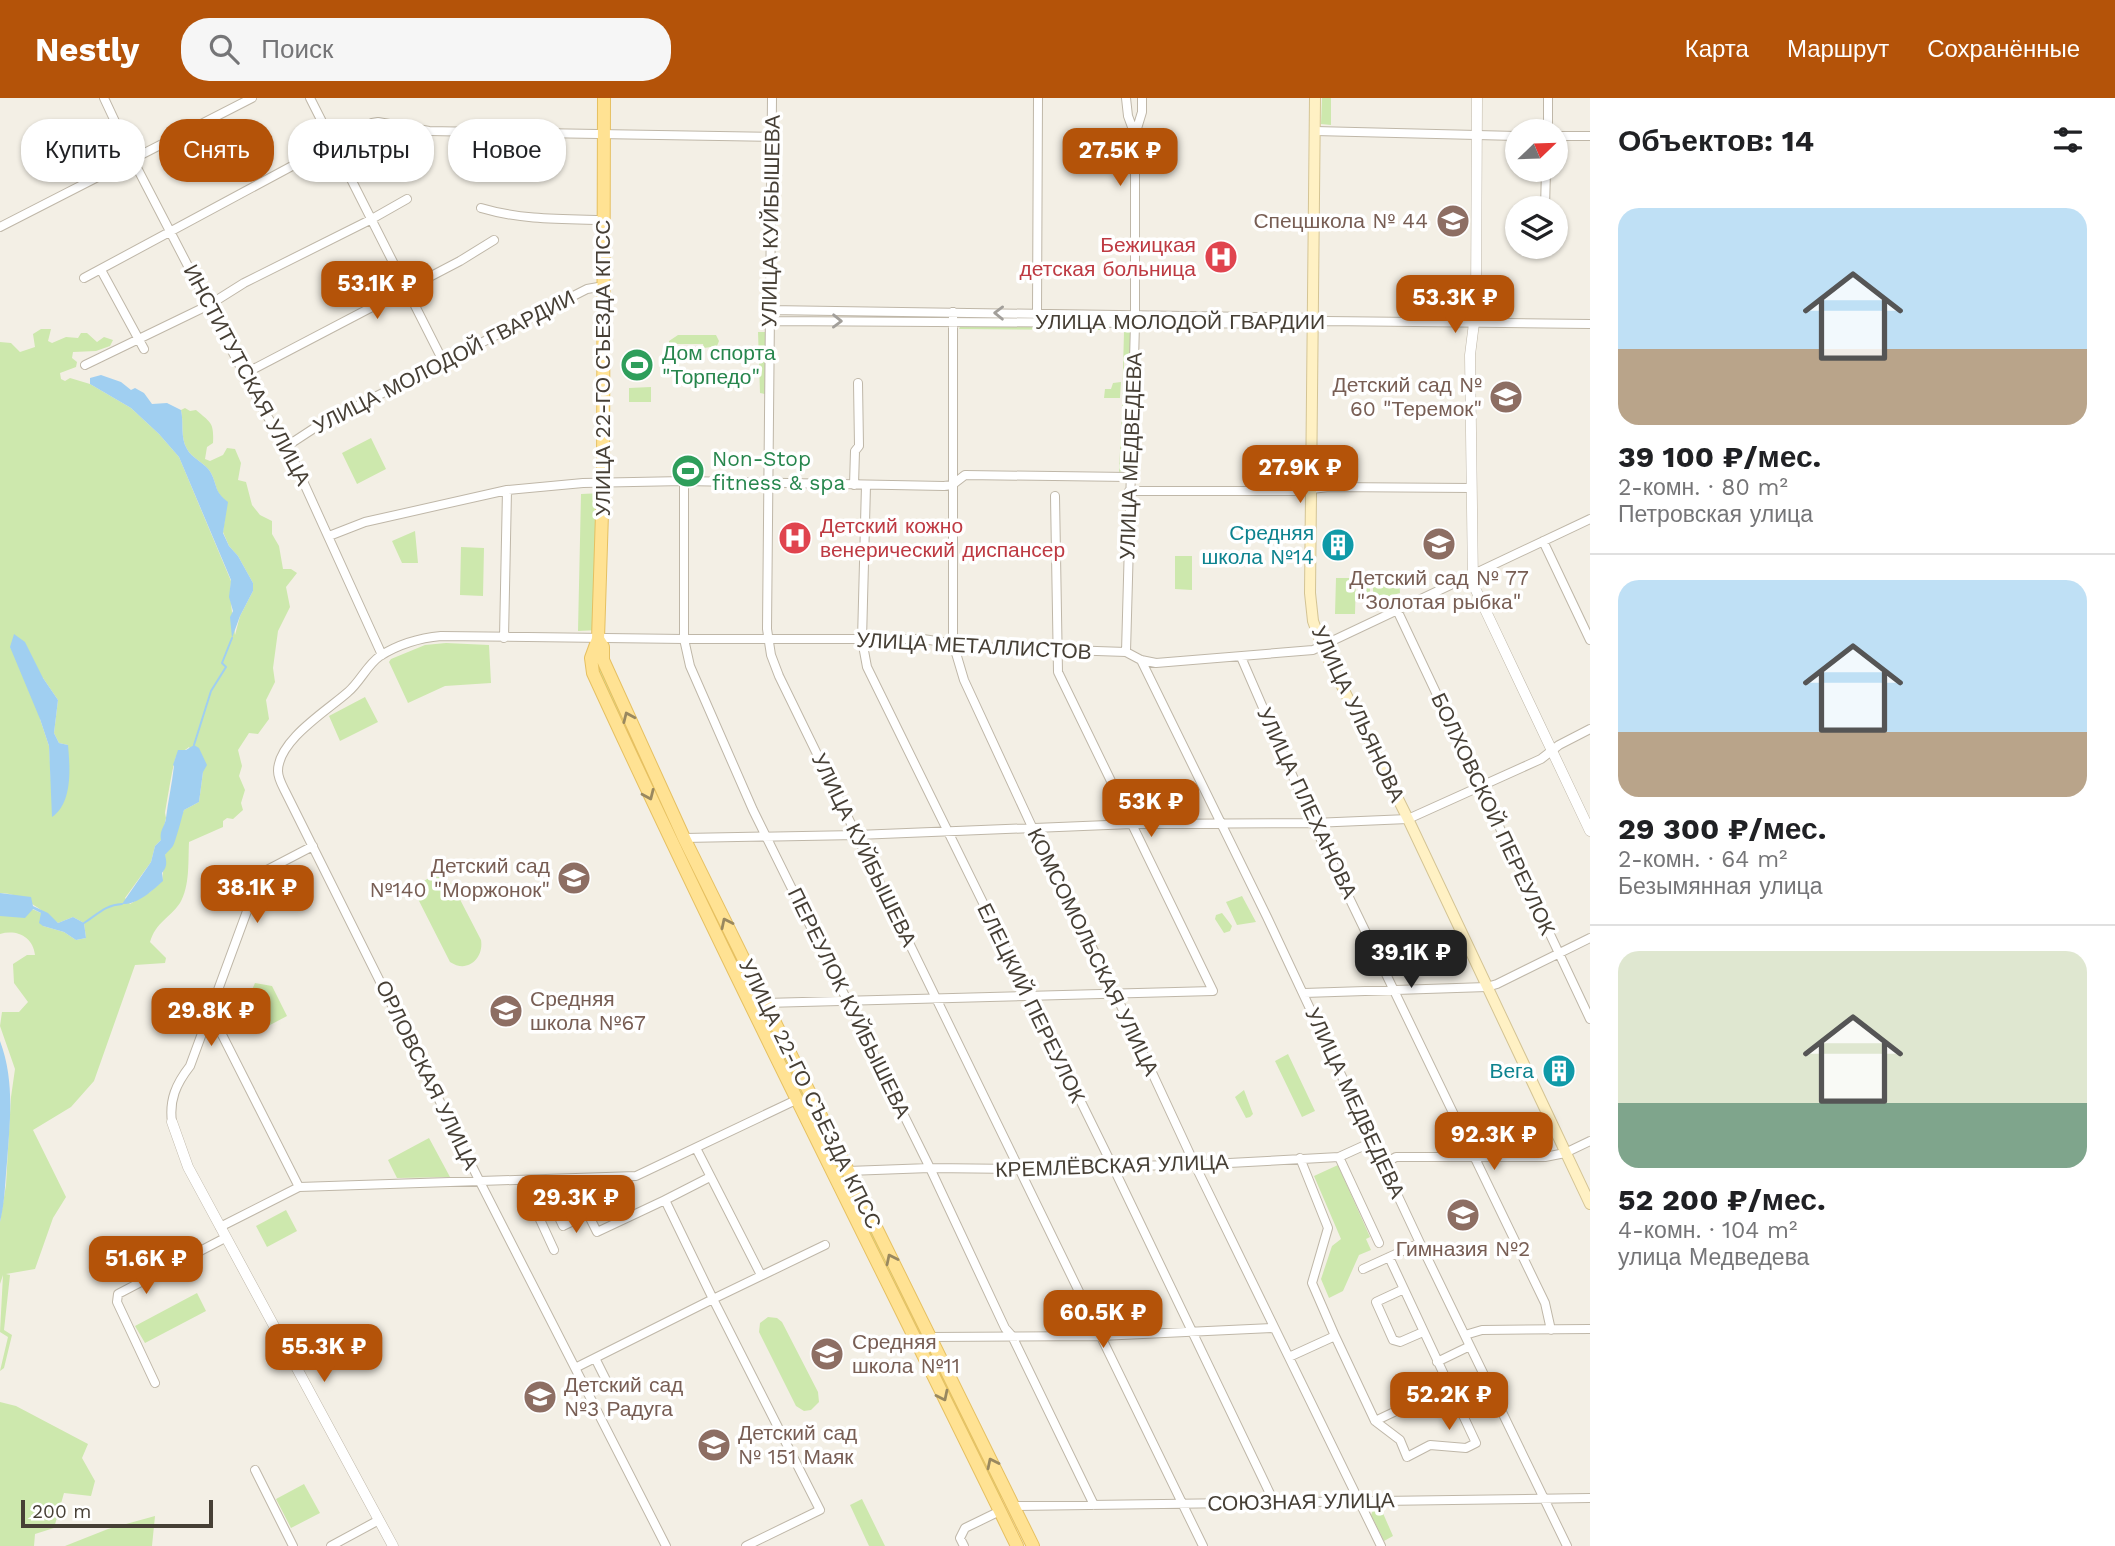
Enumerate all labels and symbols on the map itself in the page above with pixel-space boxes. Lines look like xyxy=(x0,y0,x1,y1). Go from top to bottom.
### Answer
street label: УЛИЦА КУЙБЫШЕВА xyxy=(756,115,785,327)
north arrow xyxy=(1505,119,1568,182)
pin: 27.5K ₽ xyxy=(1055,129,1185,188)
school or university icon: Спецшкола № 44 xyxy=(1434,202,1472,240)
place label: Спецшкола № 44 xyxy=(1253,208,1428,233)
street label: УЛИЦА 22-ГО СЪЕЗДА КПСС xyxy=(590,219,615,517)
place label: Бежицкая детская больница xyxy=(1020,232,1196,281)
hospital icon: Бежицкая детская больница xyxy=(1202,238,1240,276)
street label: ИНСТИТУТСКАЯ УЛИЦА xyxy=(179,260,316,489)
pin: 53.1K ₽ xyxy=(312,262,442,321)
pin: 53.3K ₽ xyxy=(1390,275,1520,335)
street label: УЛИЦА МОЛОДОЙ ГВАРДИИ xyxy=(309,285,579,439)
one-way arrow xyxy=(994,305,1004,321)
street label: УЛИЦА МОЛОДОЙ ГВАРДИИ xyxy=(1035,309,1325,334)
one-way arrow xyxy=(832,313,843,328)
place label: Дом спорта "Торпедо" xyxy=(662,340,776,389)
sports icon: Дом спорта "Торпедо" xyxy=(618,346,656,384)
street label: УЛИЦА МЕДВЕДЕВА xyxy=(1114,352,1147,560)
place label: Детский сад № 60 "Теремок" xyxy=(1333,372,1482,421)
school or university icon: Детский сад № 60 "Теремок" xyxy=(1487,378,1525,416)
place label: Non-Stop fitness & spa xyxy=(712,446,846,495)
pin: 27.9K ₽ xyxy=(1235,446,1365,505)
sports icon: Non-Stop fitness & spa xyxy=(669,452,707,490)
place label: Детский кожно венерический диспансер xyxy=(820,513,1065,562)
hospital icon: Детский кожно венерический диспансер xyxy=(776,519,814,557)
place label: Средняя школа №14 xyxy=(1201,520,1314,569)
school or university icon: Детский сад № 77 "Золотая рыбка" xyxy=(1420,525,1458,563)
building icon: Средняя школа №14 xyxy=(1319,526,1357,564)
place label: Детский сад № 77 "Золотая рыбка" xyxy=(1349,565,1529,614)
street label: УЛИЦА УЛЬЯНОВА xyxy=(1307,622,1410,806)
street label: УЛИЦА МЕТАЛЛИСТОВ xyxy=(856,627,1092,664)
street label: БОЛХОВСКОЙ ПЕРЕУЛОК xyxy=(1426,689,1561,940)
street label: УЛИЦА ПЛЕХАНОВА xyxy=(1252,703,1363,902)
one-way arrow xyxy=(622,712,636,724)
street label: УЛИЦА КУЙБЫШЕВА xyxy=(807,749,922,951)
pin: 53K ₽ xyxy=(1102,780,1200,839)
one-way arrow xyxy=(641,788,655,801)
street label: КОМСОМОЛЬСКАЯ УЛИЦА xyxy=(1023,824,1164,1080)
place label: Детский сад №140 "Моржонок" xyxy=(370,853,550,902)
school or university icon: Детский сад №140 "Моржонок" xyxy=(555,859,593,897)
pin: 38.1K ₽ xyxy=(192,866,322,925)
street label: ПЕРЕУЛОК КУЙБЫШЕВА xyxy=(783,884,916,1122)
street label: ЕЛЕЦКИЙ ПЕРЕУЛОК xyxy=(972,899,1091,1107)
one-way arrow xyxy=(720,918,734,930)
pin: 39.1K ₽ xyxy=(1346,930,1476,990)
street label: УЛИЦА 22-ГО СЪЕЗДА КПСС xyxy=(734,955,887,1233)
street label: ОРЛОВСКАЯ УЛИЦА xyxy=(371,976,484,1173)
place label: Средняя школа №67 xyxy=(530,986,646,1035)
pin: 29.8K ₽ xyxy=(146,988,276,1048)
school or university icon: Средняя школа №67 xyxy=(487,992,525,1030)
street label: УЛИЦА МЕДВЕДЕВА xyxy=(1300,1003,1411,1202)
building icon: Вега xyxy=(1540,1052,1578,1090)
place label: Вега xyxy=(1489,1058,1534,1083)
pin: 92.3K ₽ xyxy=(1429,1112,1559,1172)
street label: КРЕМЛЁВСКАЯ УЛИЦА xyxy=(995,1149,1229,1182)
pin: 29.3K ₽ xyxy=(511,1176,641,1235)
school or university icon: Гимназия №2 xyxy=(1444,1196,1482,1234)
pin: 51.6K ₽ xyxy=(81,1236,211,1296)
place label: Гимназия №2 xyxy=(1396,1236,1530,1261)
one-way arrow xyxy=(885,1254,899,1266)
pin: 60.5K ₽ xyxy=(1038,1290,1168,1350)
pin: 55.3K ₽ xyxy=(259,1324,389,1384)
place label: Средняя школа №11 xyxy=(852,1329,960,1378)
school or university icon: Средняя школа №11 xyxy=(808,1335,846,1373)
place label: Детский сад №3 Радуга xyxy=(564,1372,683,1421)
pin: 52.2K ₽ xyxy=(1384,1372,1514,1432)
school or university icon: Детский сад №3 Радуга xyxy=(521,1378,559,1416)
one-way arrow xyxy=(934,1389,948,1401)
place label: Детский сад № 151 Маяк xyxy=(738,1420,857,1469)
school or university icon: Детский сад № 151 Маяк xyxy=(695,1426,733,1464)
one-way arrow xyxy=(986,1458,1000,1470)
street label: СОЮЗНАЯ УЛИЦА xyxy=(1207,1487,1395,1516)
scale bar xyxy=(21,1497,214,1529)

